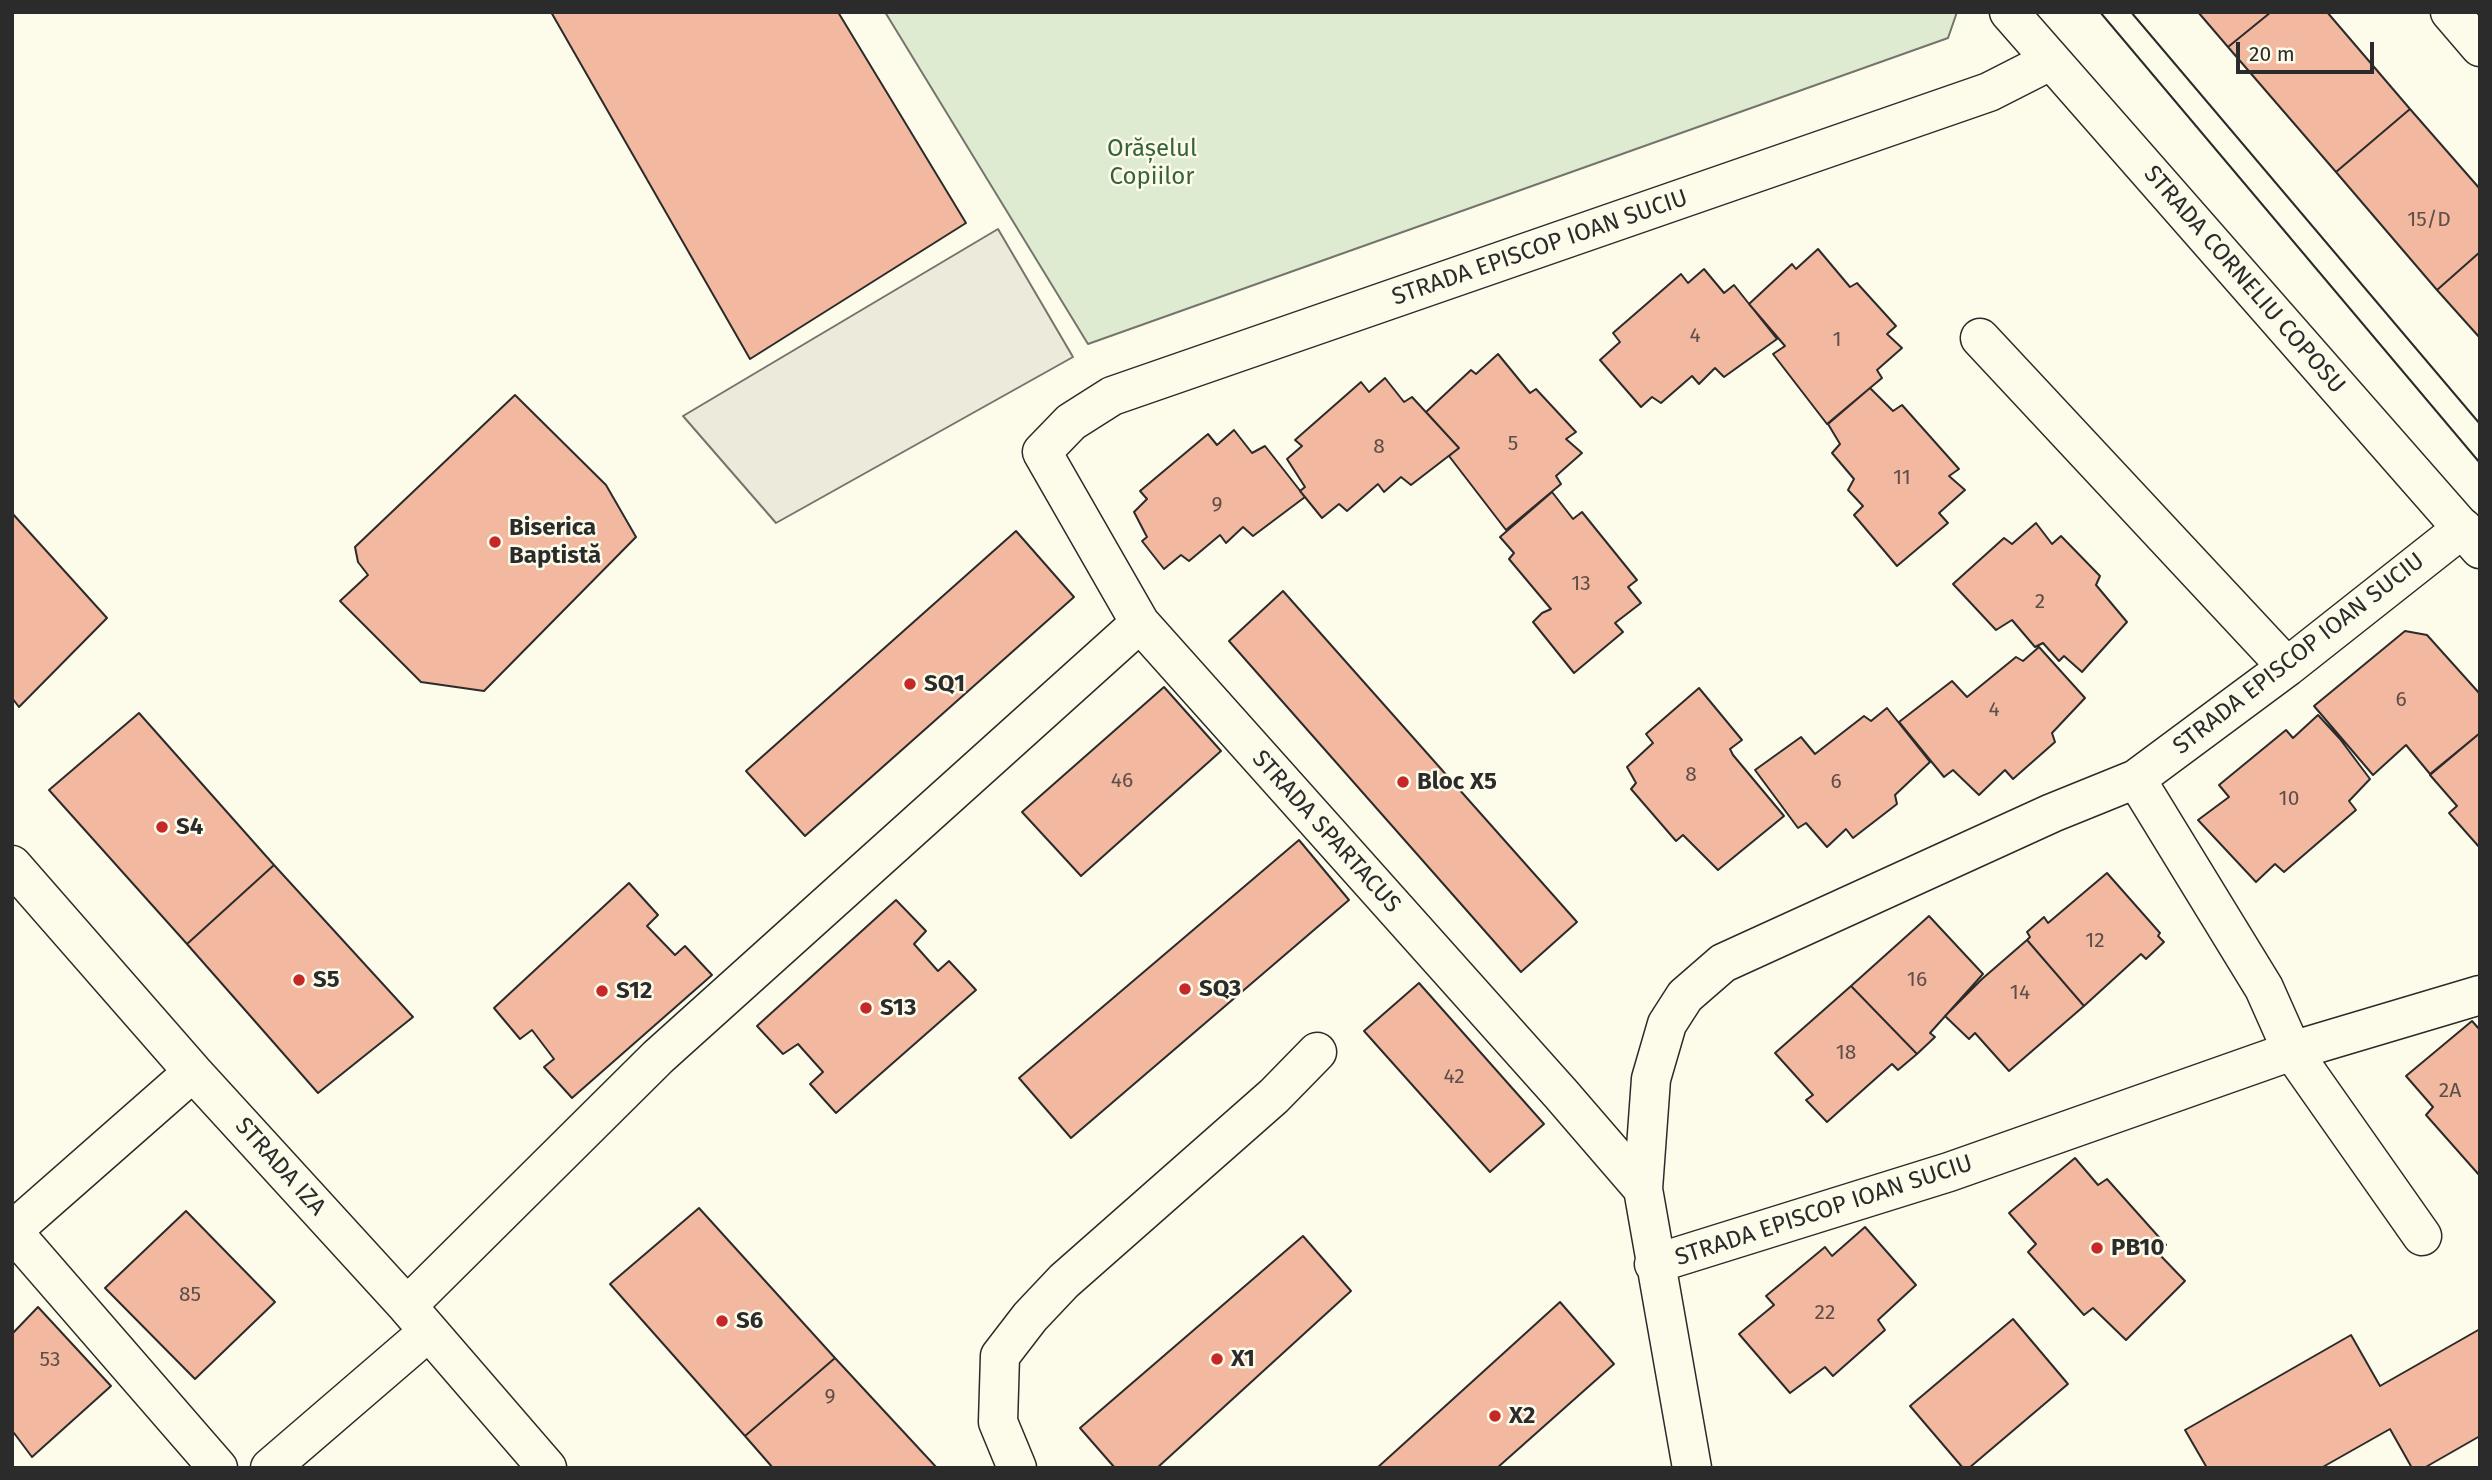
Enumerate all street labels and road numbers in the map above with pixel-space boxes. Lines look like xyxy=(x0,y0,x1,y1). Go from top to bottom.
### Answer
street label: STRADA CORNELIU COPOSU xyxy=(2137,160,2351,400)
street label: STRADA EPISCOP IOAN SUCIU xyxy=(1388,184,1692,312)
street label: STRADA EPISCOP IOAN SUCIU xyxy=(2168,547,2430,761)
street label: STRADA SPARTACUS xyxy=(1245,745,1407,919)
street label: STRADA IZA xyxy=(229,1112,331,1222)
street label: STRADA EPISCOP IOAN SUCIU xyxy=(1672,1149,1976,1273)

